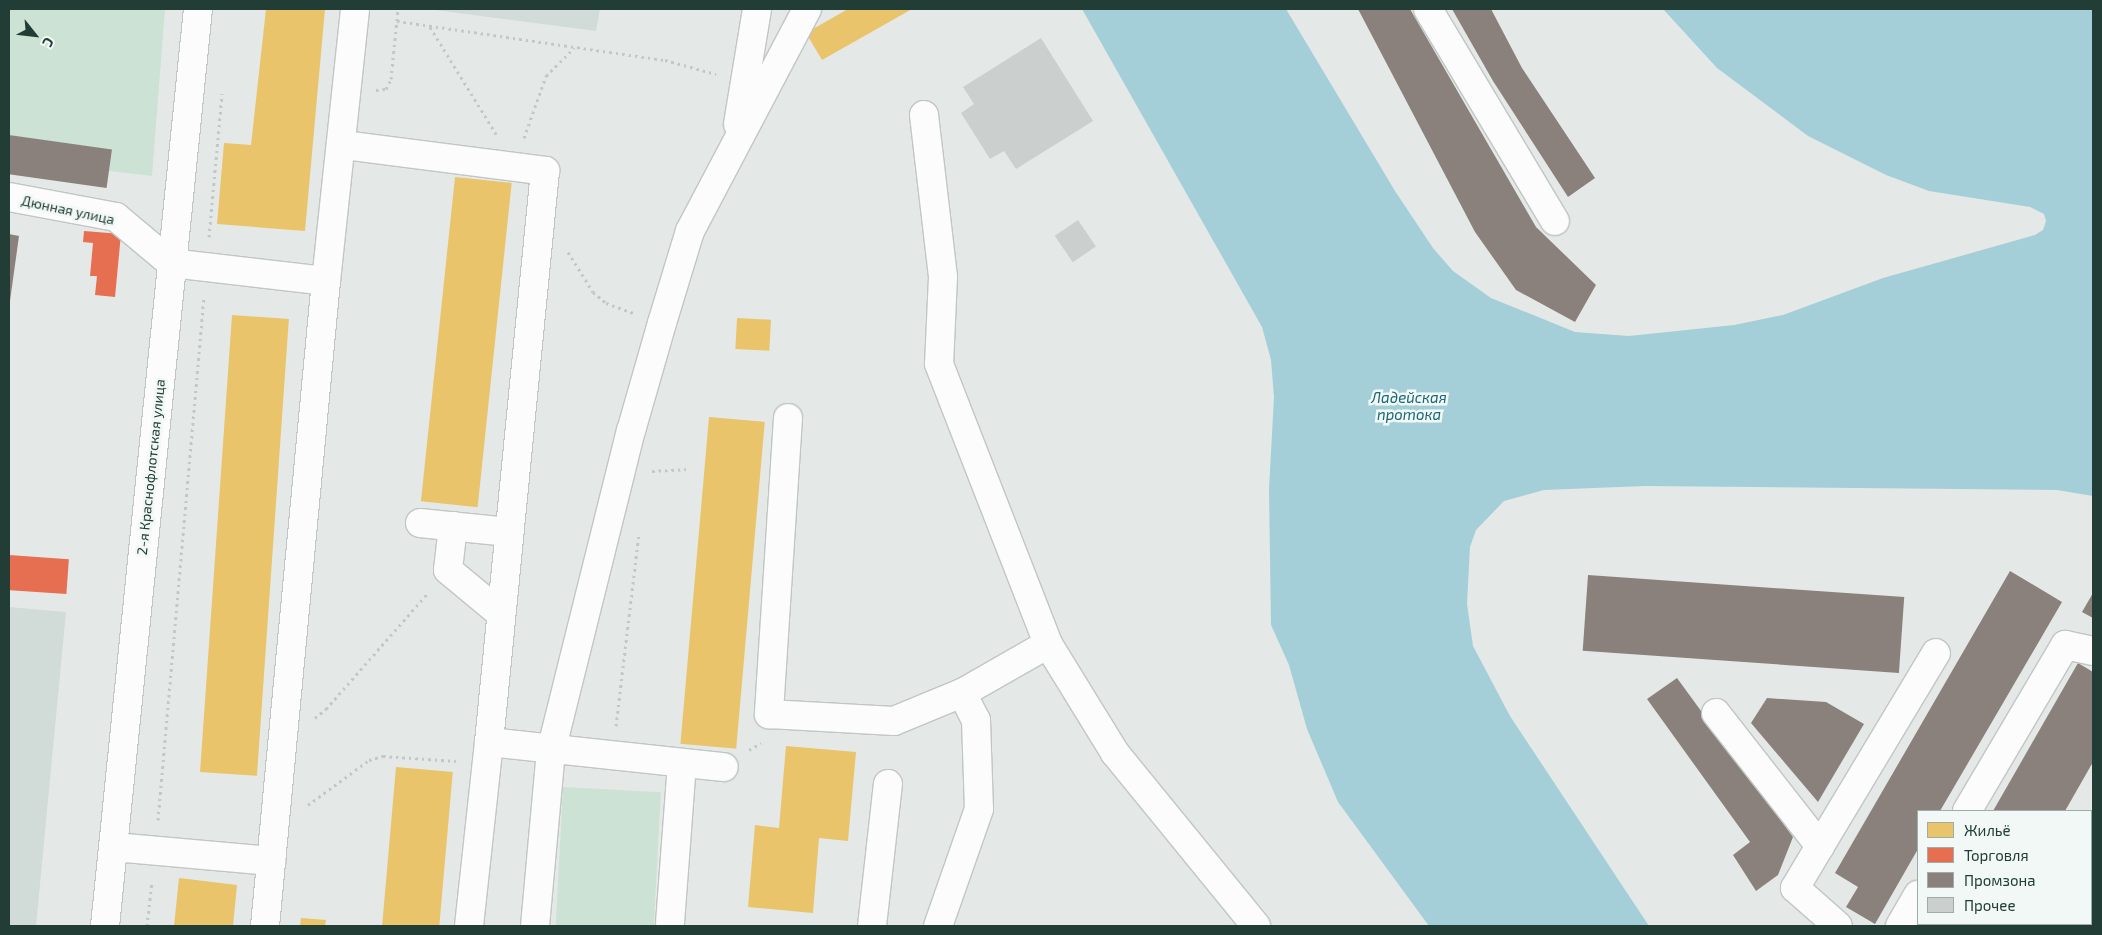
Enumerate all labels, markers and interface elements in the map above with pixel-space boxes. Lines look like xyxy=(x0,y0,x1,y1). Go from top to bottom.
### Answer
north arrow xyxy=(10,10,60,60)
text: С xyxy=(39,35,58,50)
street label: Дюнная улица xyxy=(20,192,116,228)
street label: 2-я Краснофлотская улица xyxy=(133,378,169,556)
water label: Ладейская протока xyxy=(1371,388,1447,423)
legend xyxy=(1917,810,2092,925)
text: Жильё xyxy=(1964,821,2011,839)
text: Торговля xyxy=(1964,846,2029,864)
text: Промзона xyxy=(1964,871,2036,889)
text: Прочее xyxy=(1964,896,2016,914)

